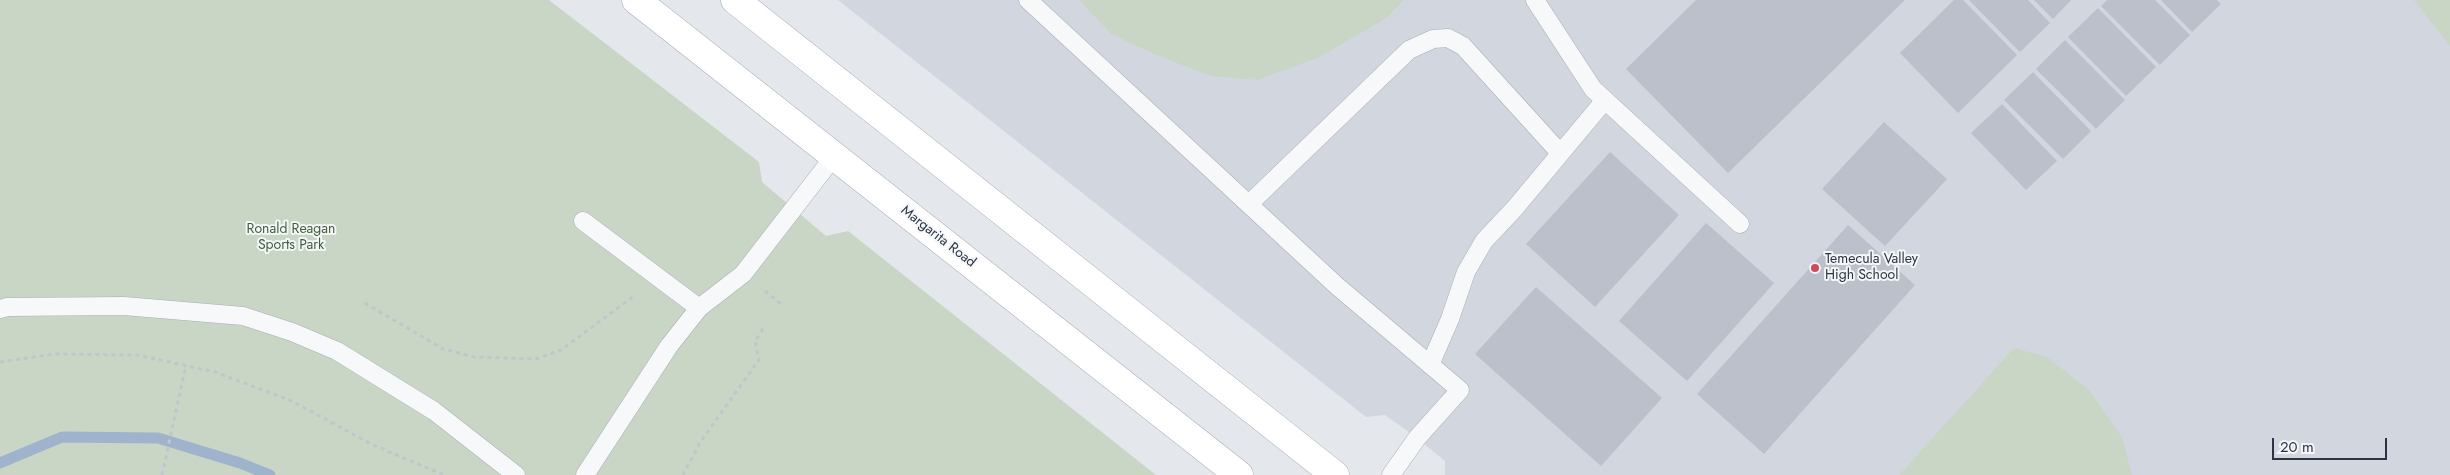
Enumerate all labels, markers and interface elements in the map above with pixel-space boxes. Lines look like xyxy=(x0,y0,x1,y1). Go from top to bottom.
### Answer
street label: Margarita Road xyxy=(897,203,979,271)
park label: Ronald Reagan Sports Park xyxy=(247,222,335,254)
place label: Temecula Valley High School xyxy=(1825,252,1918,284)
marker: Temecula Valley High School xyxy=(1809,262,1821,274)
scale bar xyxy=(2275,428,2390,460)
text: 20 m xyxy=(2280,436,2314,458)

